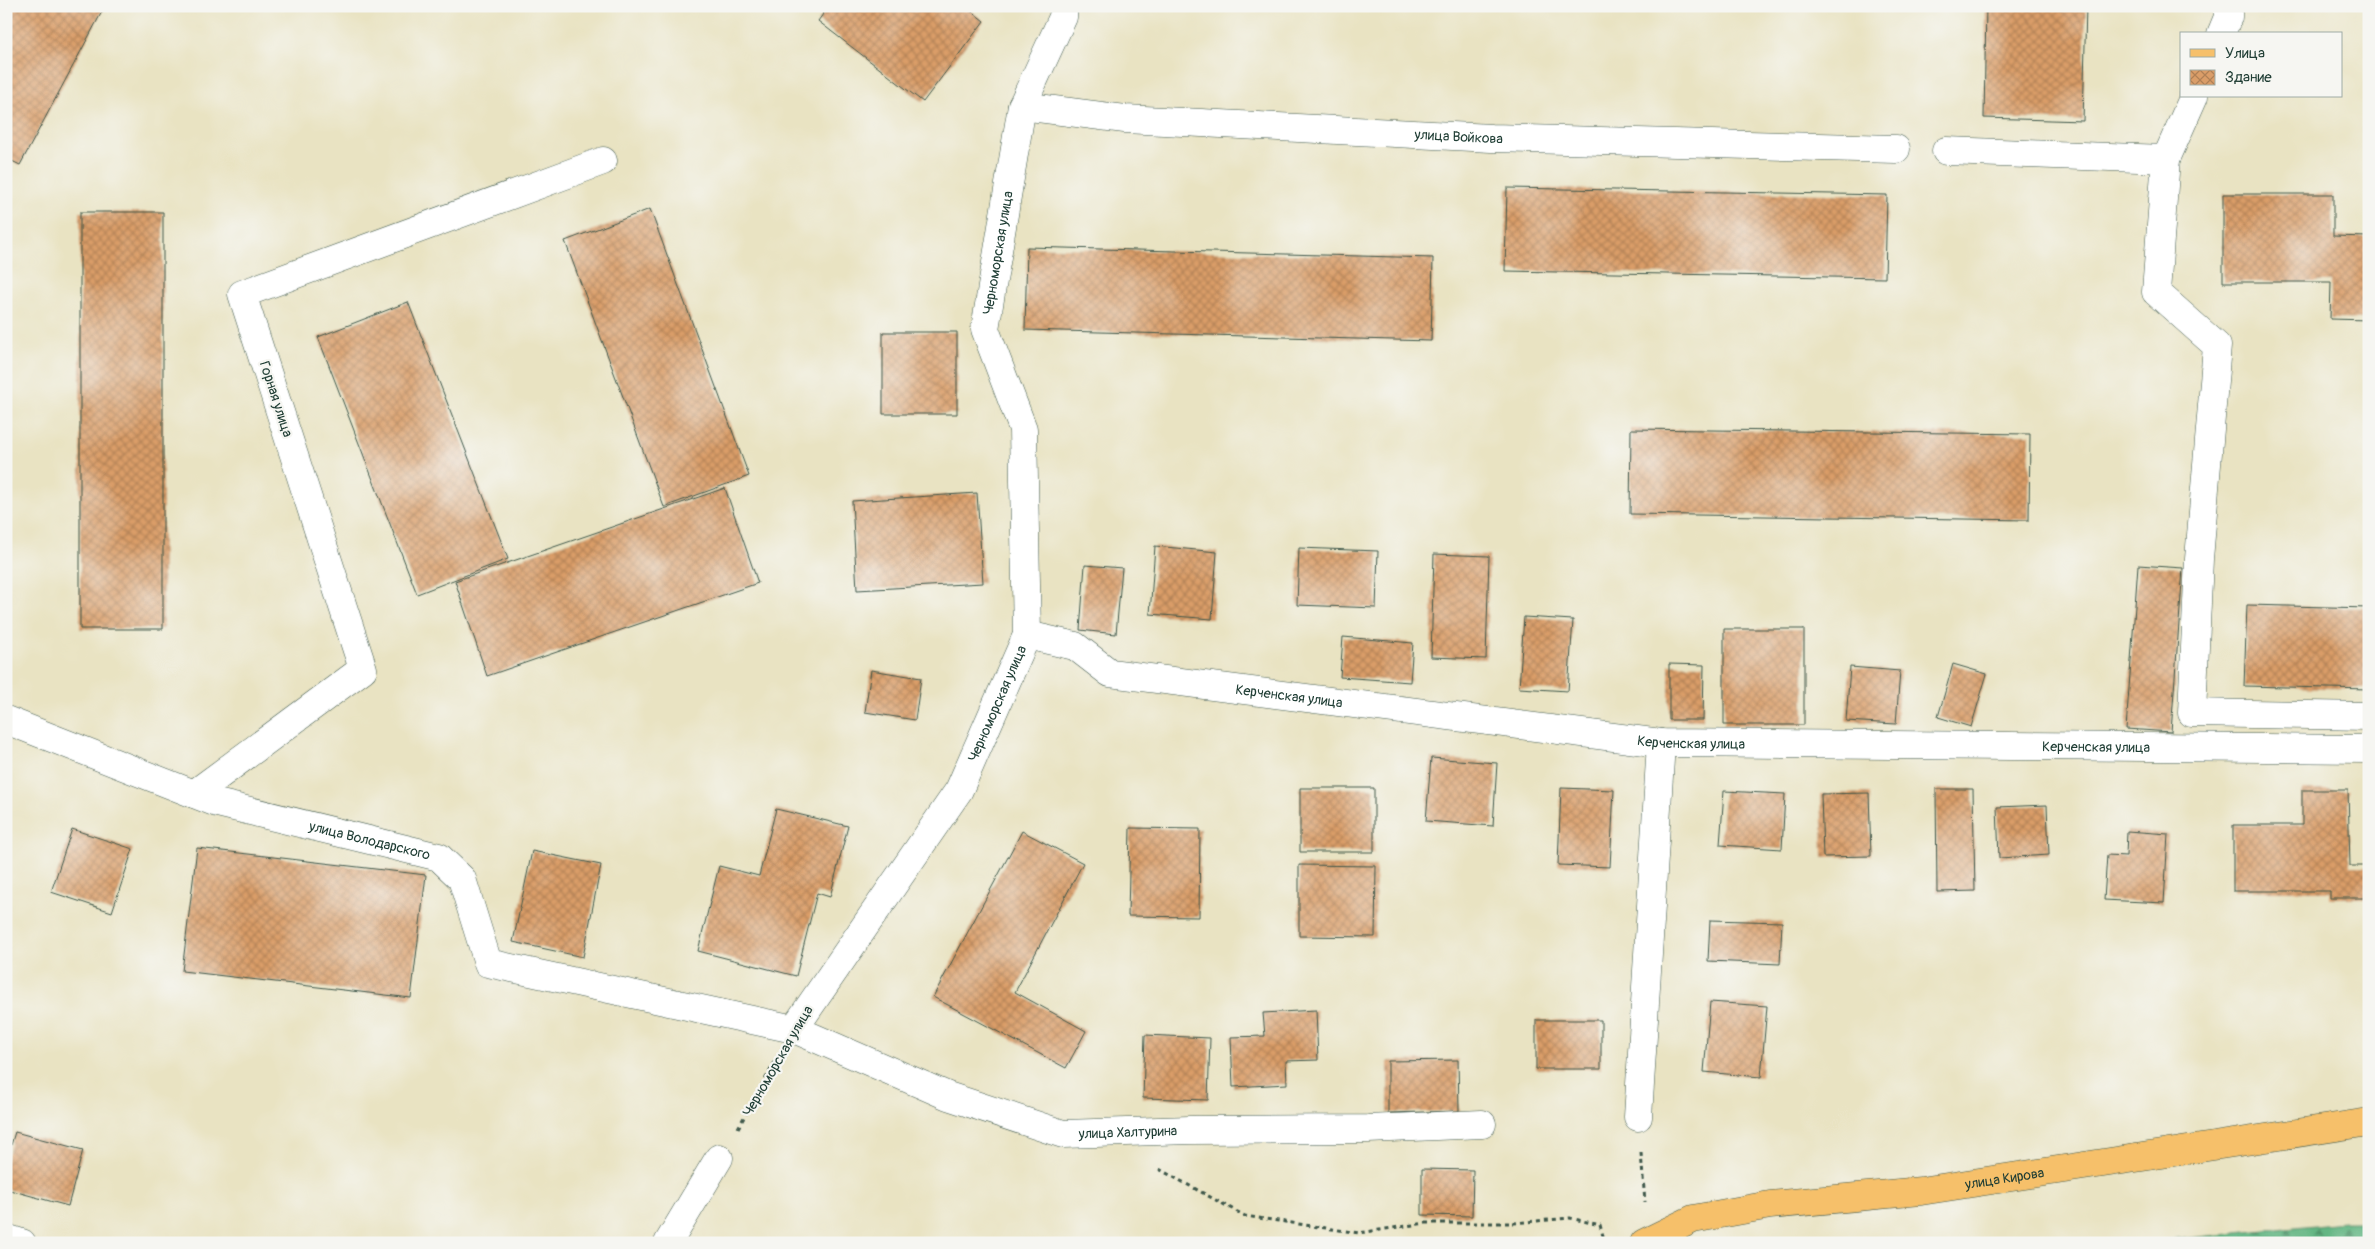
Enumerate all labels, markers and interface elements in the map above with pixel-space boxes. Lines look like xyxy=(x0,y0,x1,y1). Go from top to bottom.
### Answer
legend xyxy=(2180,32,2342,98)
text: Улица xyxy=(2225,44,2265,63)
text: Здание xyxy=(2225,68,2272,87)
street label: улица Войкова xyxy=(1413,125,1503,147)
street label: Черноморская улица xyxy=(979,190,1016,316)
street label: Горная улица xyxy=(256,359,296,439)
street label: Черноморская улица xyxy=(964,643,1030,764)
street label: Керченская улица xyxy=(1234,681,1344,711)
street label: Керченская улица xyxy=(1636,732,1745,752)
street label: Керченская улица xyxy=(2042,738,2150,756)
street label: улица Володарского xyxy=(307,817,433,863)
street label: Черноморская улица xyxy=(739,1003,817,1119)
street label: улица Халтурина xyxy=(1077,1122,1178,1142)
street label: улица Кирова xyxy=(1963,1164,2045,1193)

